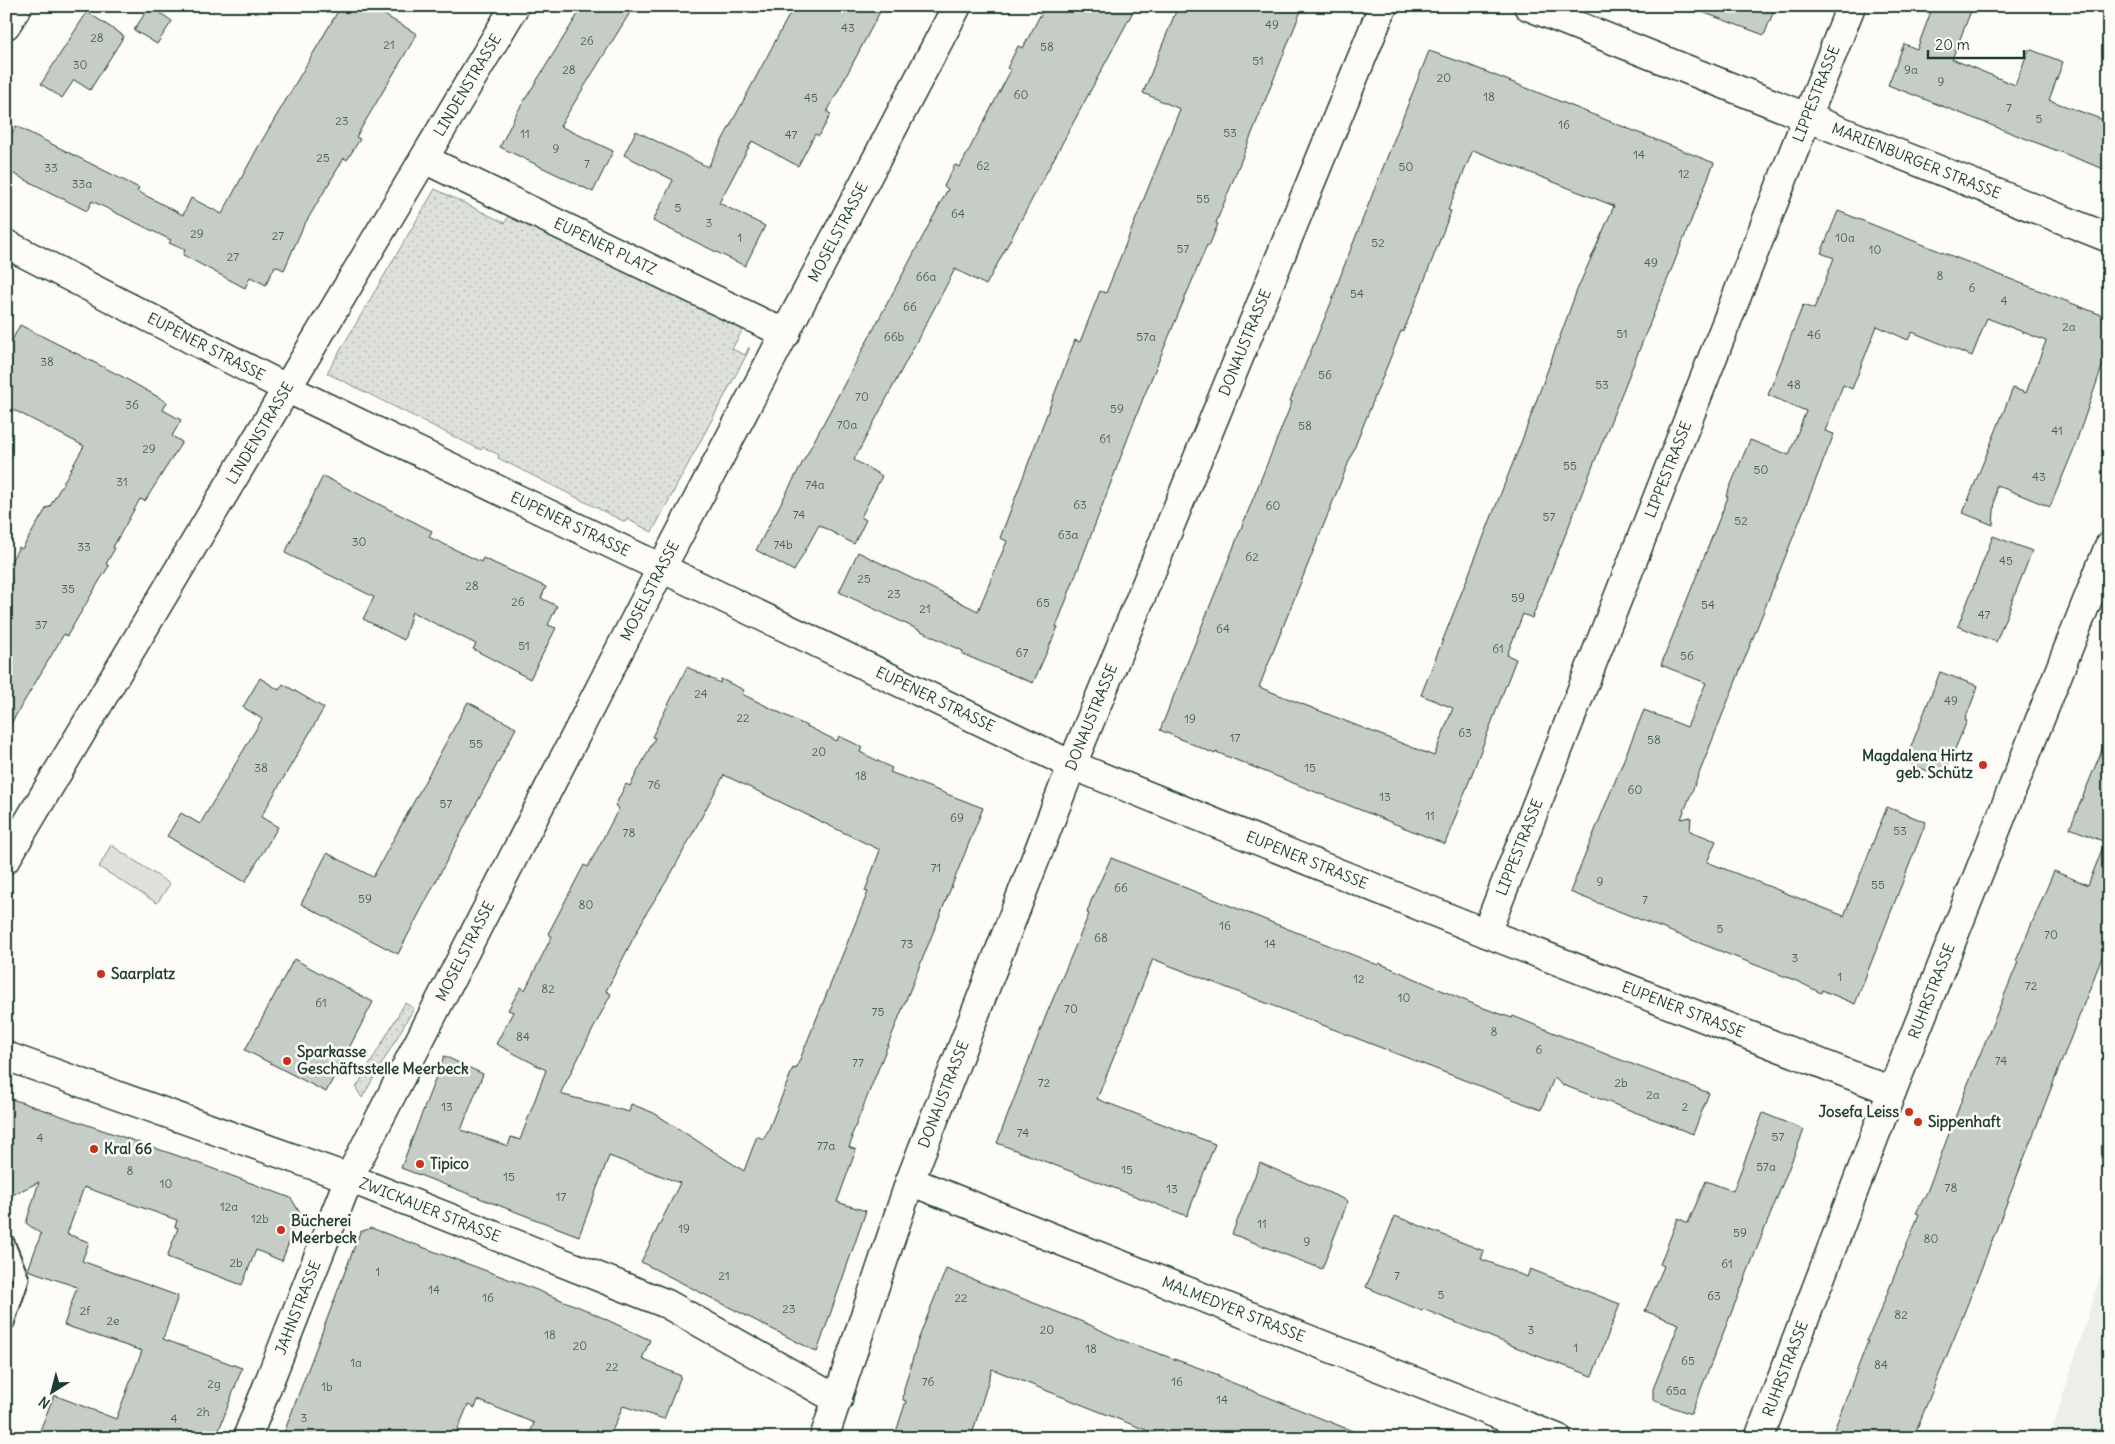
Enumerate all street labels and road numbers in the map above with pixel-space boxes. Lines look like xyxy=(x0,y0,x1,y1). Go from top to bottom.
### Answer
street label: LINDENSTRASSE xyxy=(429,30,505,140)
street label: LIPPESTRASSE xyxy=(1788,42,1844,145)
street label: MARIENBURGER STRASSE xyxy=(1829,118,2004,203)
street label: MOSELSTRASSE xyxy=(804,179,872,285)
street label: EUPENER PLATZ xyxy=(551,213,660,279)
street label: DONAUSTRASSE xyxy=(1214,286,1275,398)
street label: EUPENER STRASSE xyxy=(144,308,269,385)
street label: LINDENSTRASSE xyxy=(222,378,298,487)
street label: LIPPESTRASSE xyxy=(1640,418,1696,521)
street label: EUPENER STRASSE xyxy=(508,487,633,561)
street label: MOSELSTRASSE xyxy=(616,537,683,644)
street label: DONAUSTRASSE xyxy=(1061,661,1121,773)
street label: EUPENER STRASSE xyxy=(873,662,998,736)
street label: LIPPESTRASSE xyxy=(1492,796,1547,898)
street label: EUPENER STRASSE xyxy=(1243,827,1371,893)
street label: MOSELSTRASSE xyxy=(431,898,498,1004)
street label: RUHRSTRASSE xyxy=(1904,940,1959,1041)
street label: EUPENER STRASSE xyxy=(1619,977,1748,1042)
street label: DONAUSTRASSE xyxy=(914,1038,973,1150)
street label: ZWICKAUER STRASSE xyxy=(357,1173,504,1246)
street label: JAHNSTRASSE xyxy=(271,1258,325,1357)
street label: MALMEDYER STRASSE xyxy=(1159,1272,1308,1346)
street label: RUHRSTRASSE xyxy=(1758,1318,1812,1419)

